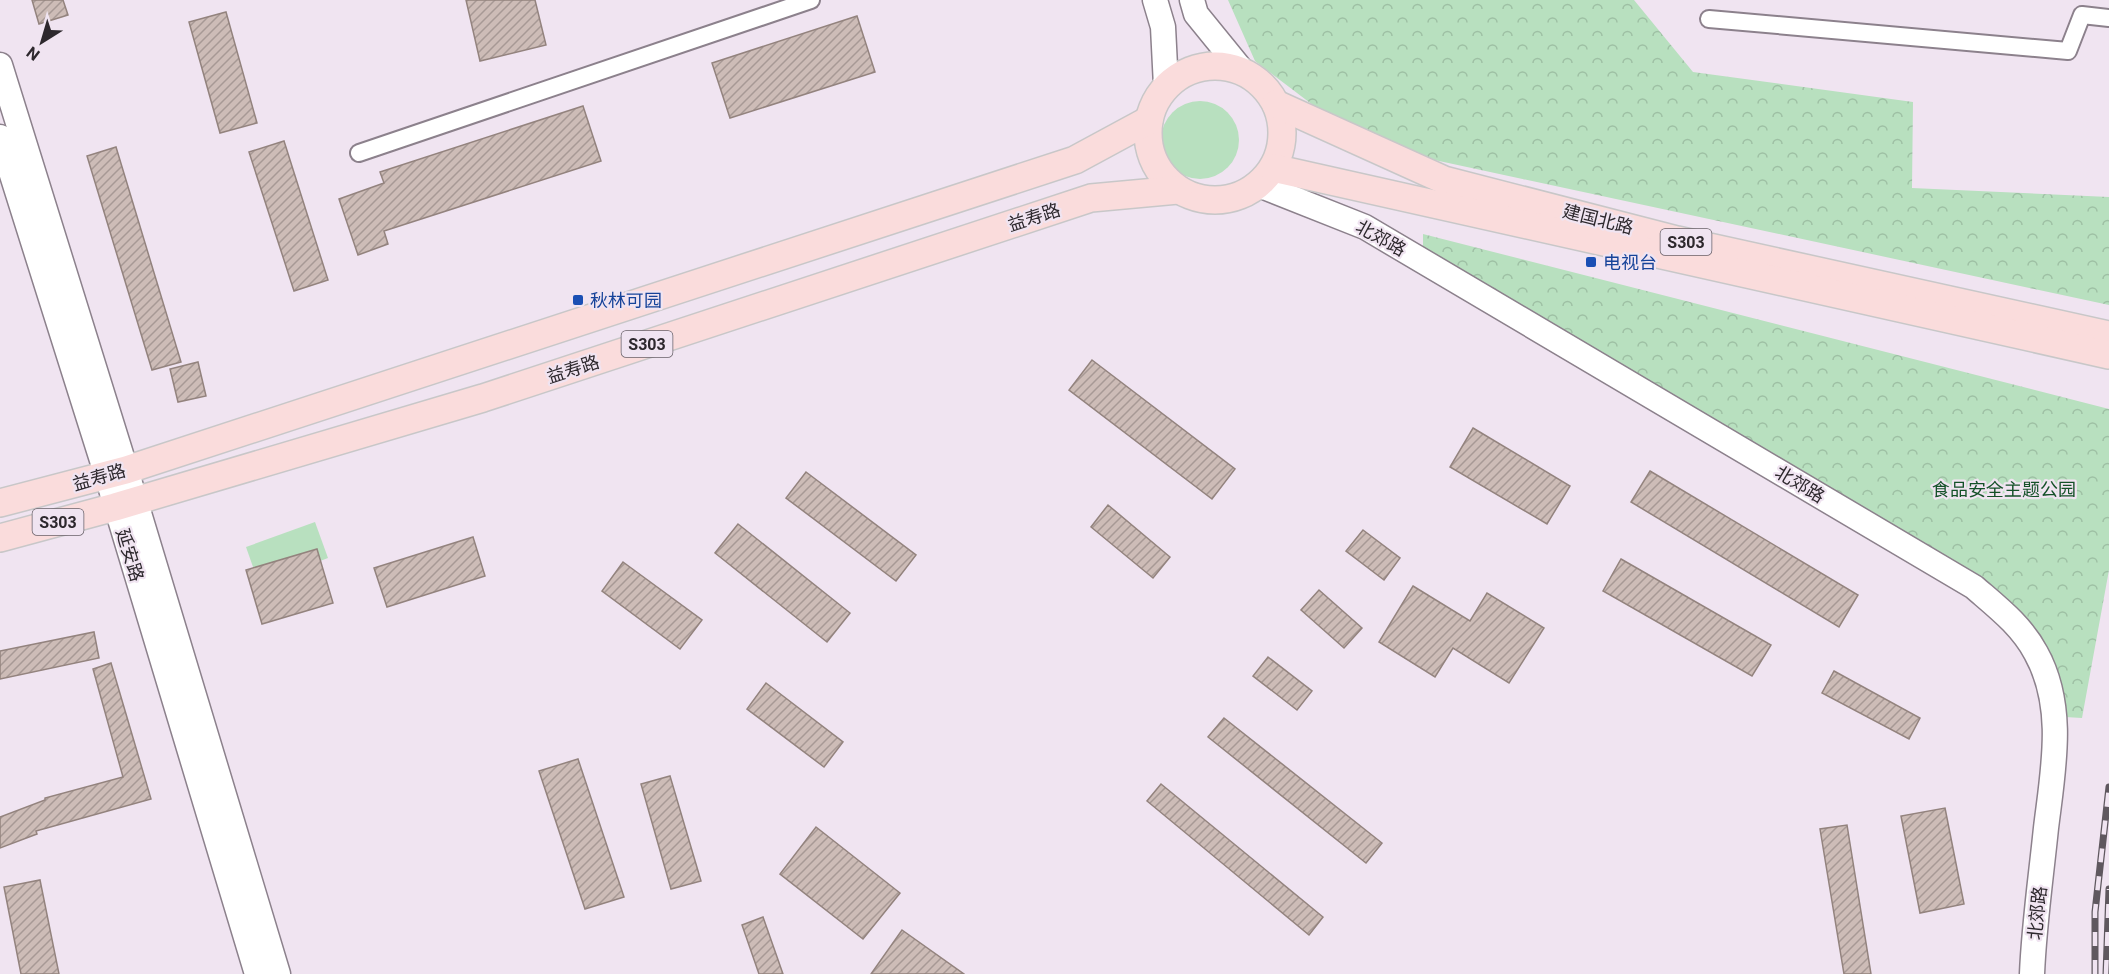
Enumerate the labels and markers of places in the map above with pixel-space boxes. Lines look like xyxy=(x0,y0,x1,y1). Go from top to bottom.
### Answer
place label: 电视台 xyxy=(1603,252,1657,273)
marker: 电视台 xyxy=(1584,255,1598,269)
place label: 秋林可园 xyxy=(590,290,662,311)
marker: 秋林可园 xyxy=(571,293,585,307)

